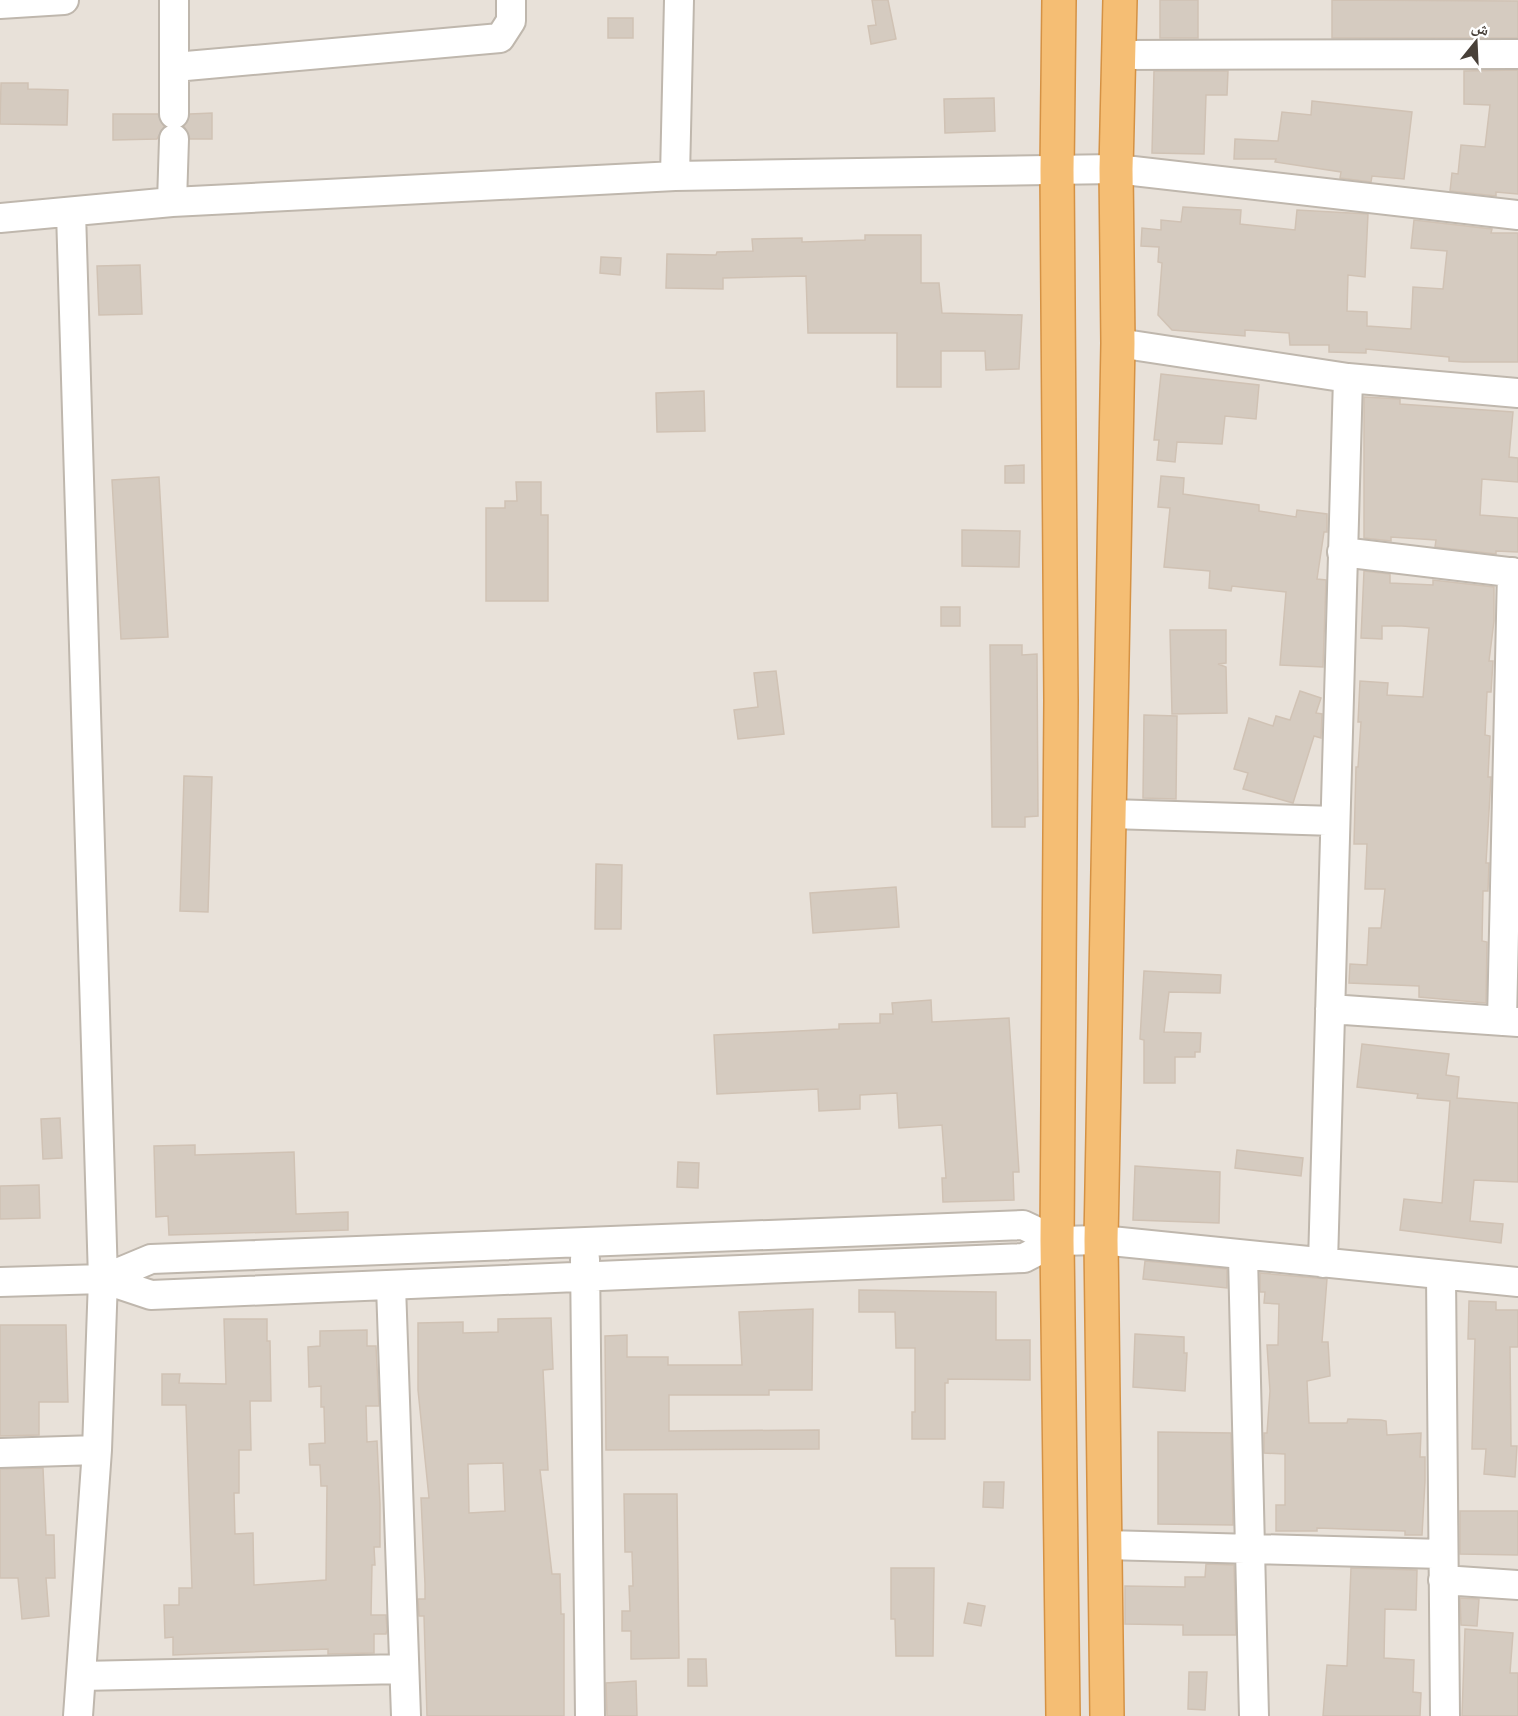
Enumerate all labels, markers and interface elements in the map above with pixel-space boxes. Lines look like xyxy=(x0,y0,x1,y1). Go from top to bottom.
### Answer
north arrow xyxy=(1446,12,1506,72)
text: ش xyxy=(1469,15,1492,41)

